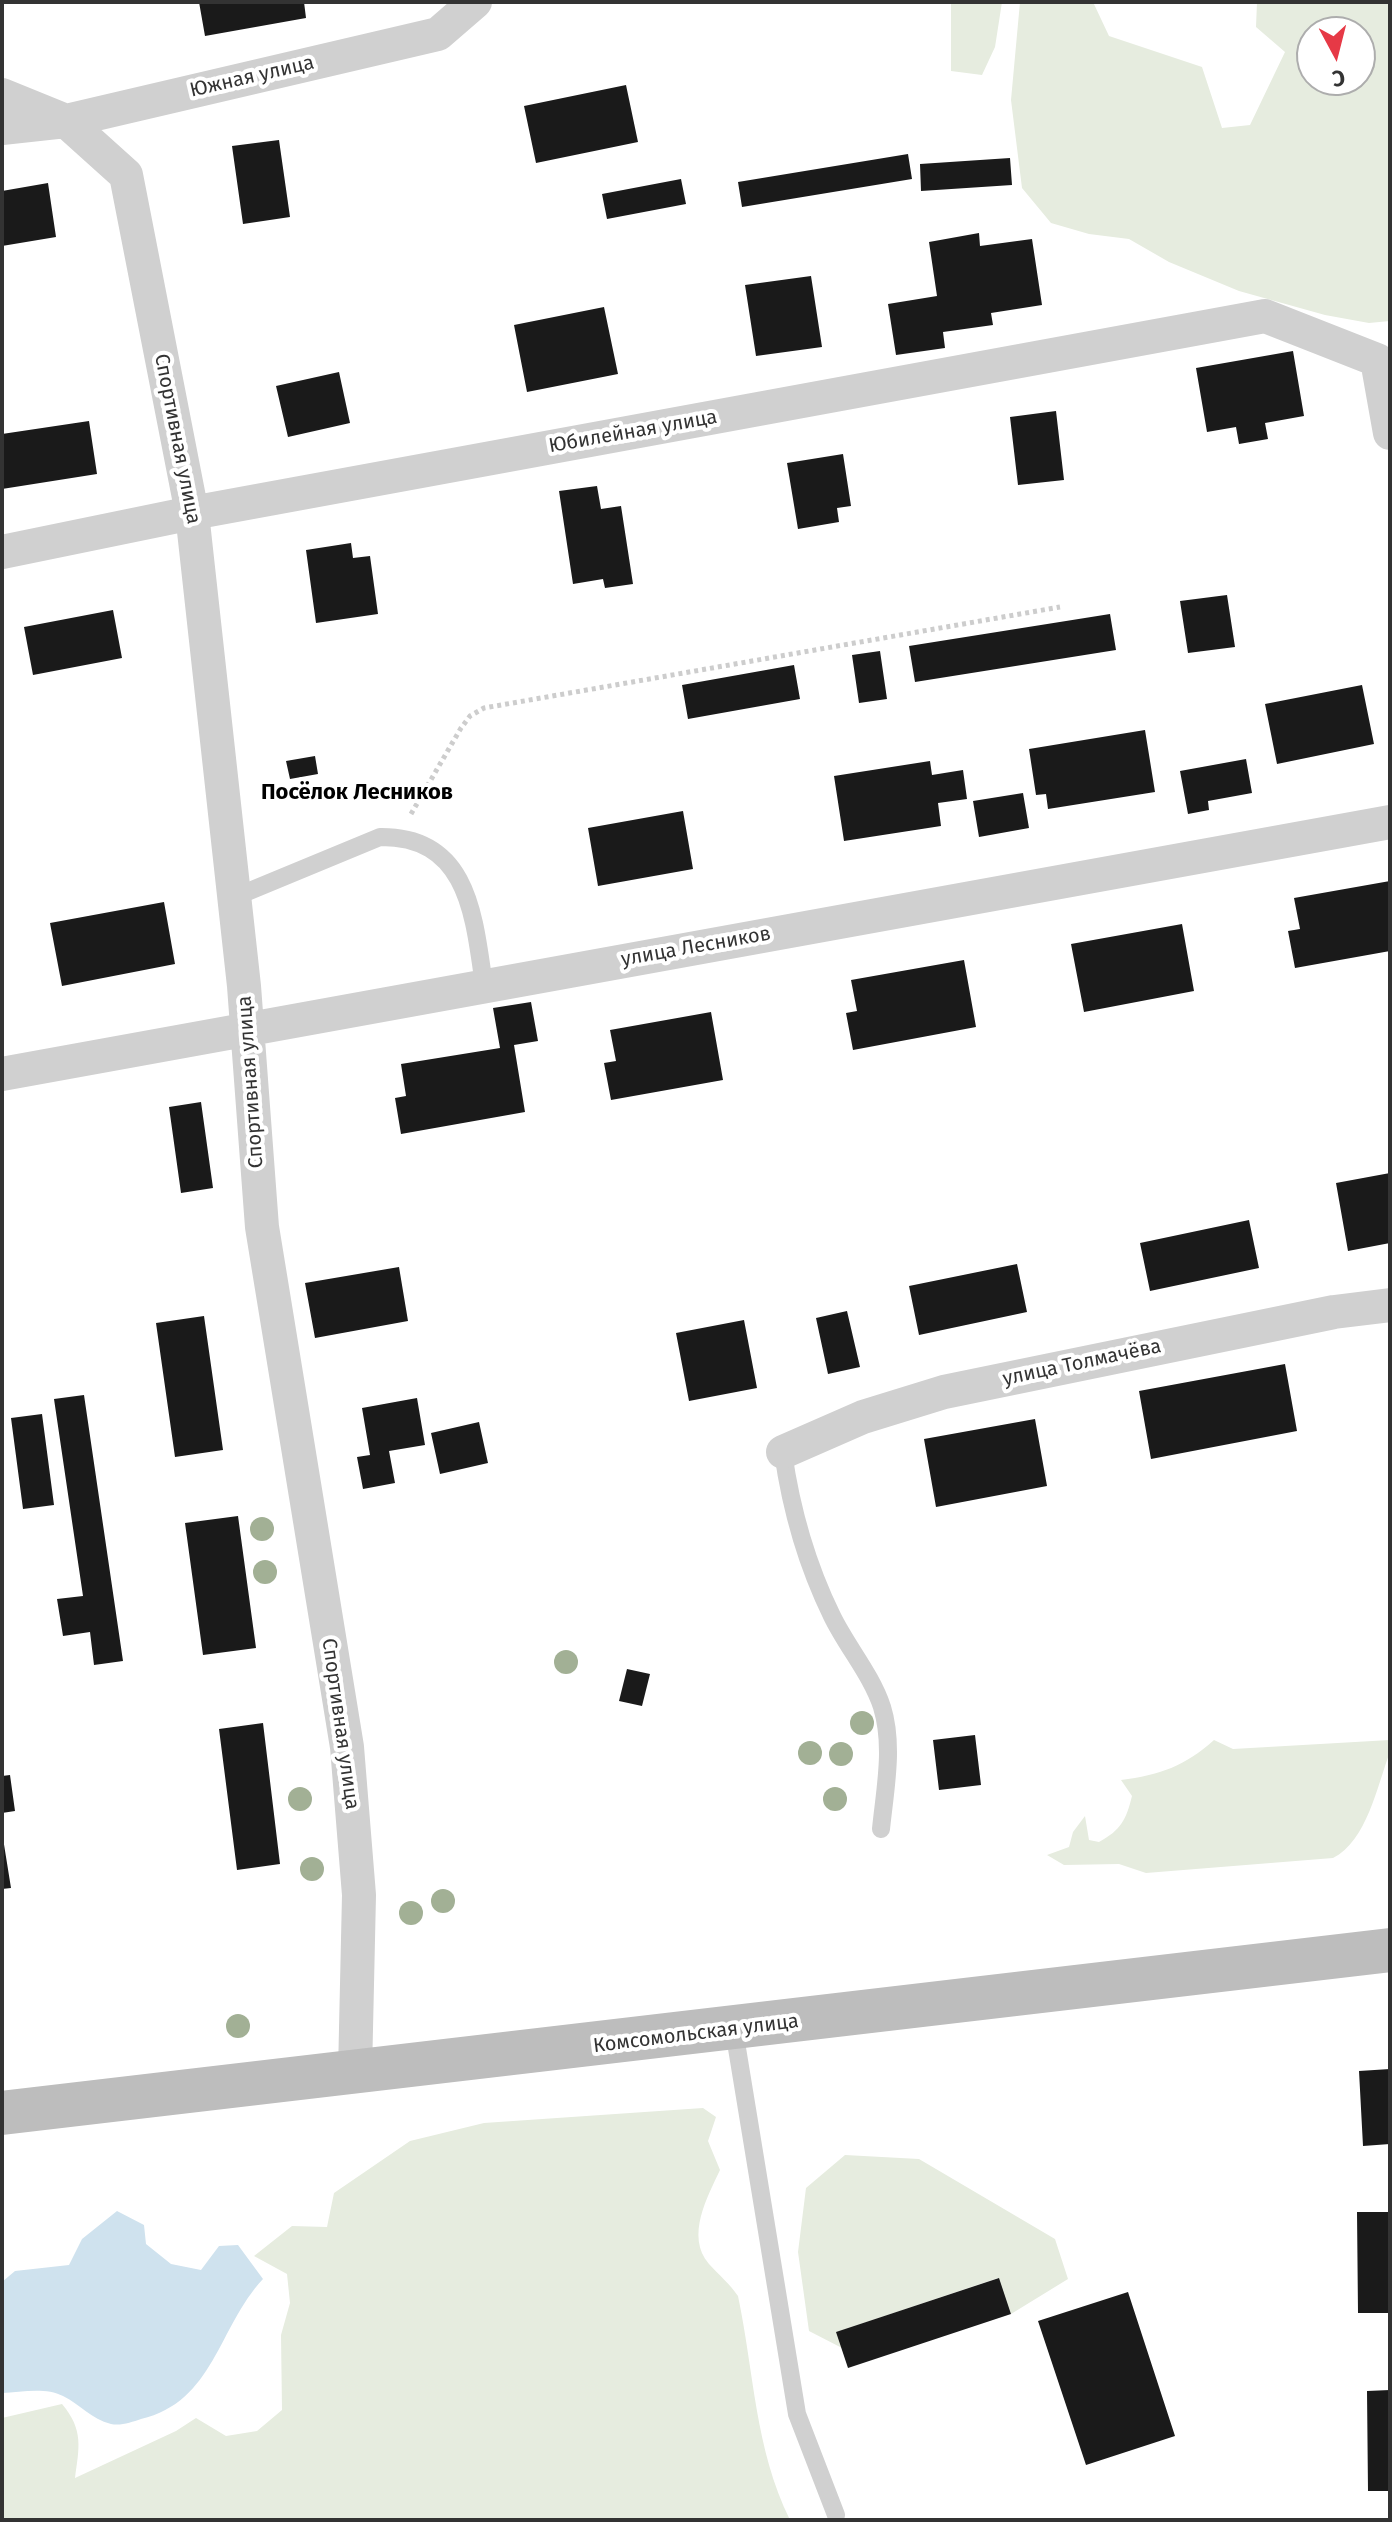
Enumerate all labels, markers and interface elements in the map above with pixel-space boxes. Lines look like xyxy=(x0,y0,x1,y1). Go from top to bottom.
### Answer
north arrow xyxy=(1296,16,1376,96)
street label: Южная улица xyxy=(187,51,317,103)
text: С xyxy=(1331,64,1347,93)
street label: Спортивная улица xyxy=(149,352,205,526)
street label: Юбилейная улица xyxy=(547,405,719,459)
district label: Посёлок Лесников xyxy=(261,780,453,806)
street label: улица Лесников xyxy=(619,922,773,972)
street label: Спортивная улица xyxy=(233,995,269,1169)
street label: улица Толмачёва xyxy=(1001,1334,1163,1392)
street label: Спортивная улица xyxy=(316,1637,364,1811)
street label: Комсомольская улица xyxy=(592,2009,800,2059)

